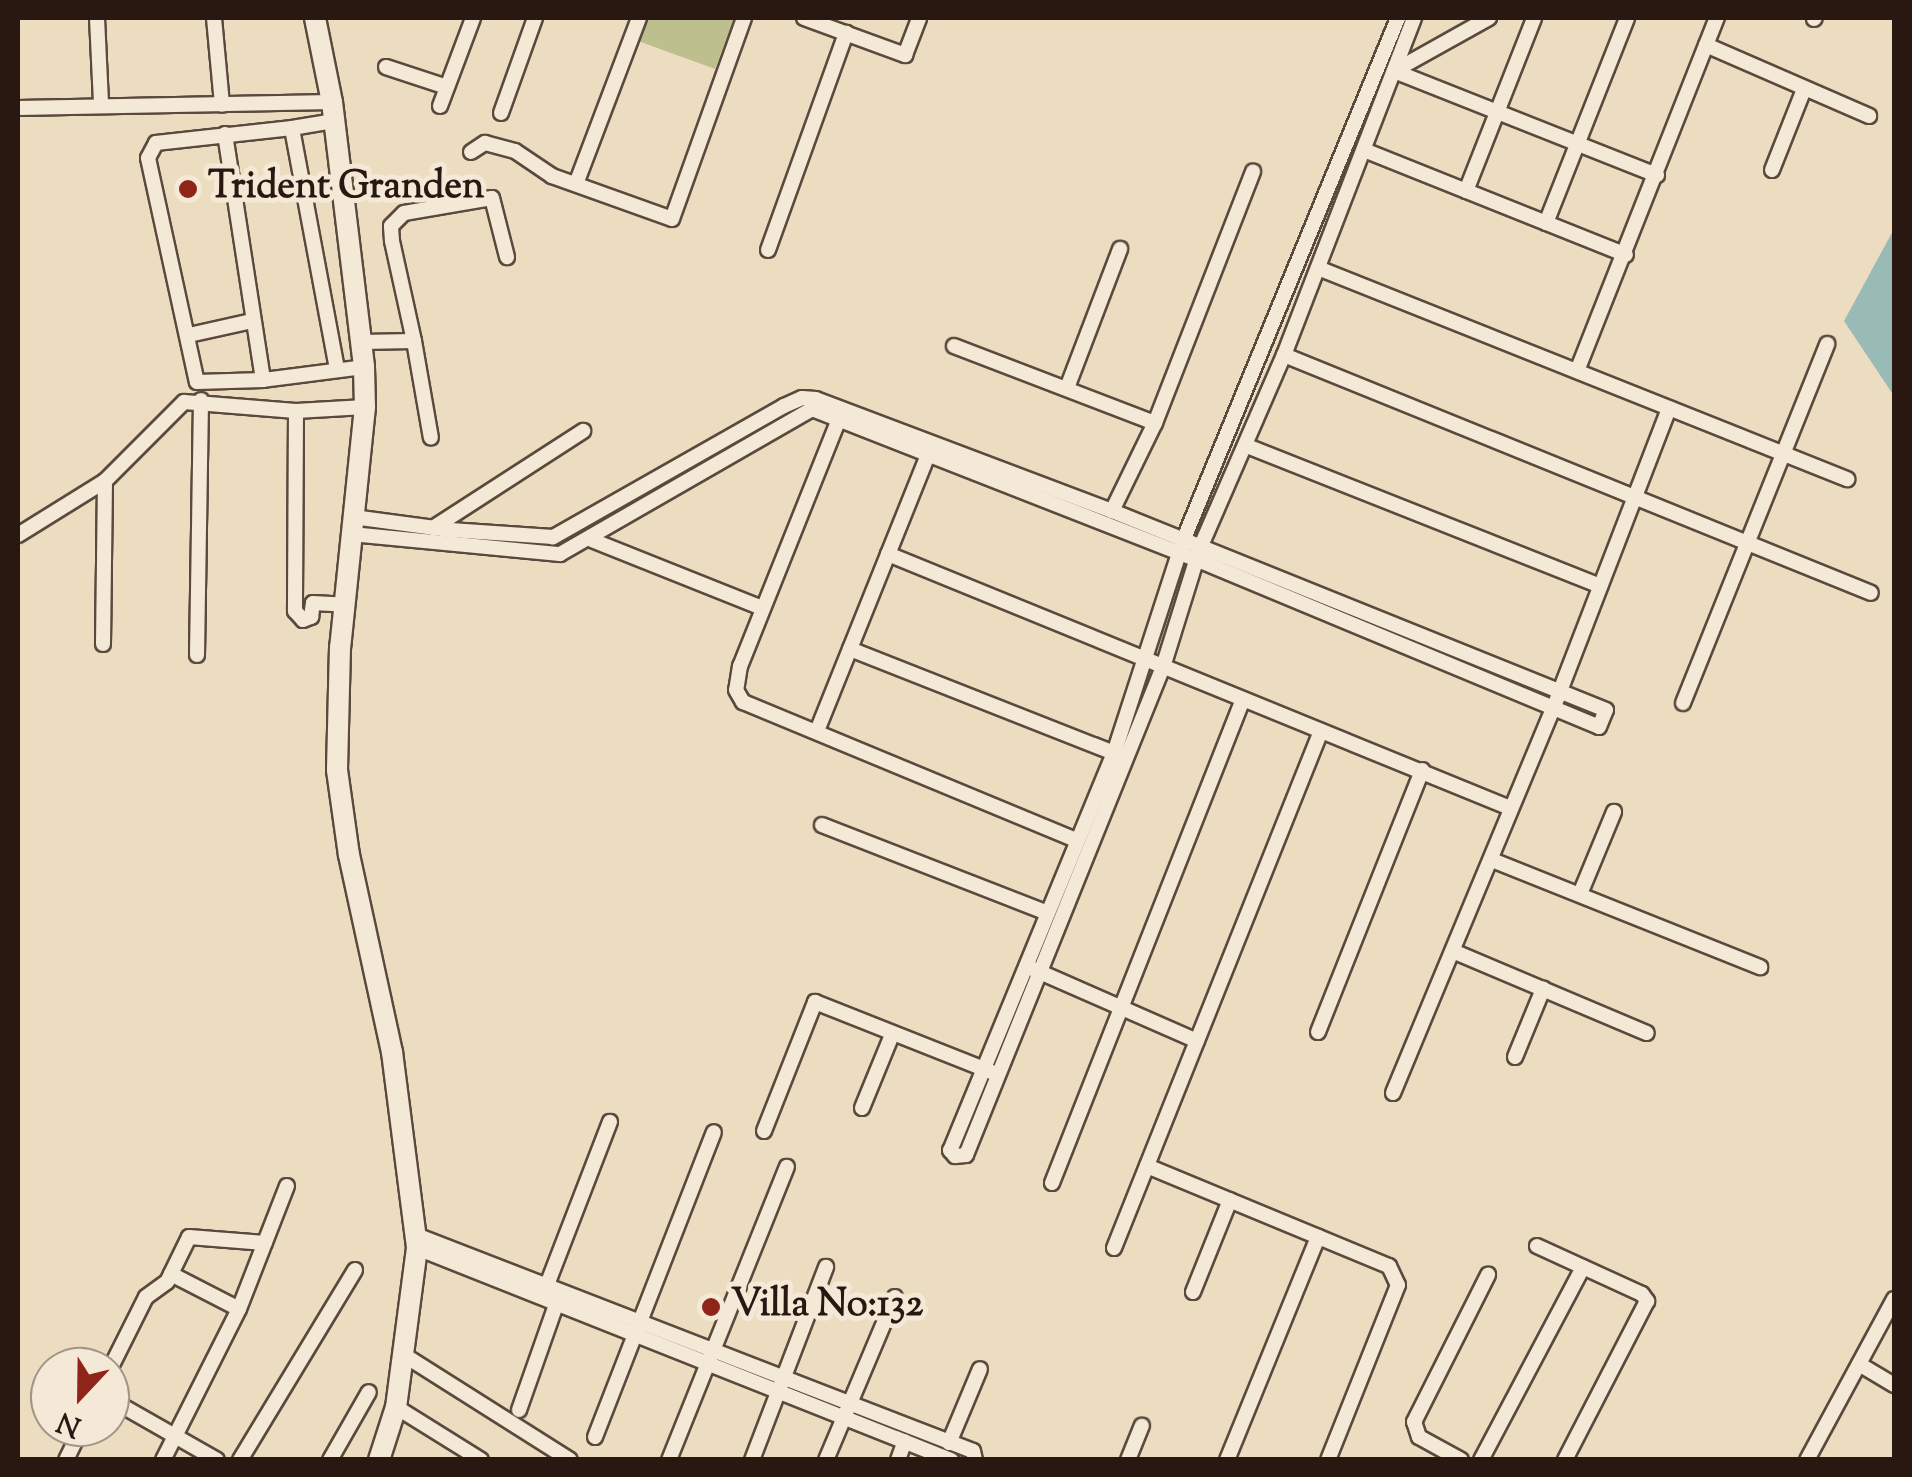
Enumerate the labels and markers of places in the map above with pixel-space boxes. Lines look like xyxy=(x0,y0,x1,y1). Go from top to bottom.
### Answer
place label: Trident Granden xyxy=(208,166,484,212)
marker: Trident Granden xyxy=(177,178,199,200)
place label: Villa No:132 xyxy=(731,1284,923,1330)
marker: Villa No:132 xyxy=(700,1296,722,1318)

